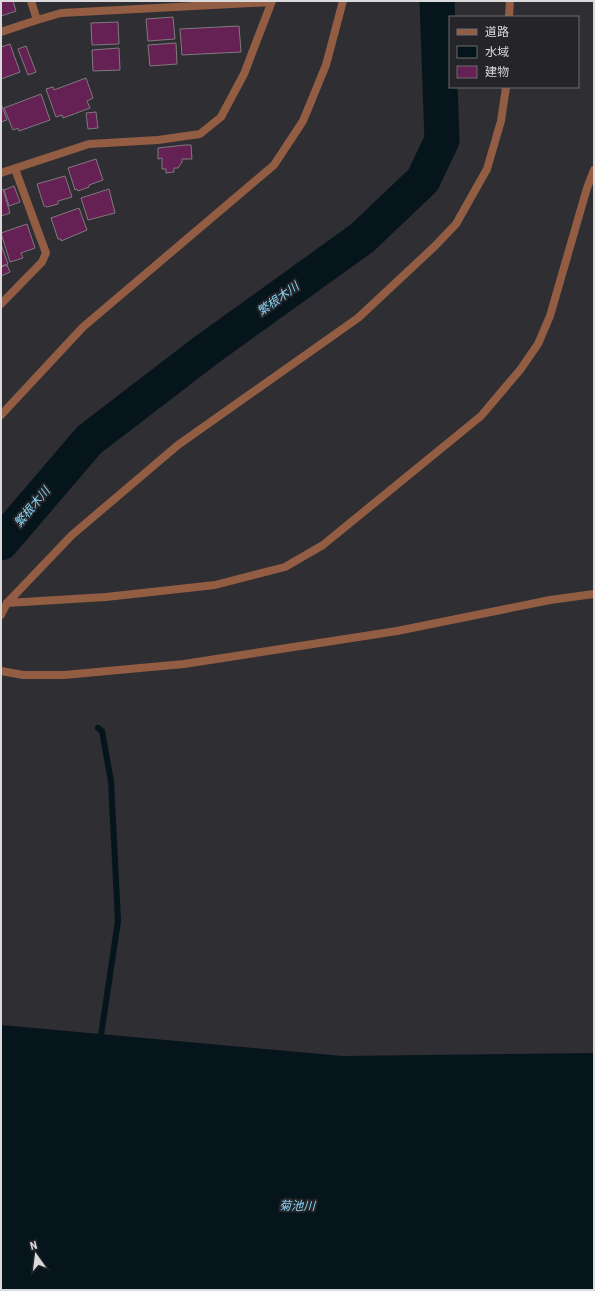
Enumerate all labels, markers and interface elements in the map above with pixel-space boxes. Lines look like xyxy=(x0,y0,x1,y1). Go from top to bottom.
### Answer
legend xyxy=(449,16,579,88)
text: 道路 xyxy=(485,25,509,39)
text: 水域 xyxy=(485,45,509,59)
text: 建物 xyxy=(485,65,509,79)
water label: 繁根木川 xyxy=(254,278,303,319)
water label: 繁根木川 xyxy=(11,483,54,530)
water label: 菊池川 xyxy=(279,1199,317,1213)
north arrow xyxy=(16,1235,56,1275)
text: N xyxy=(29,1239,39,1253)

